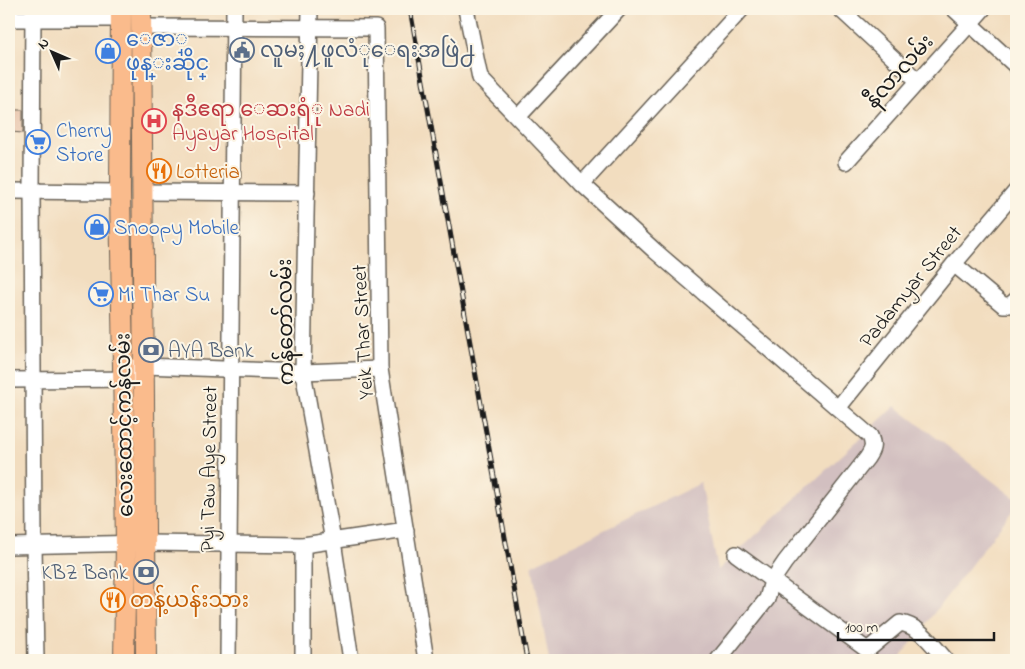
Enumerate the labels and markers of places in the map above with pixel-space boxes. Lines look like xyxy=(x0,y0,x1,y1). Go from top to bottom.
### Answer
place label: ေဇာ္ ဖုန္းဆိုင္ xyxy=(126,26,209,80)
place label: လူမႈ႔ဖူလံုေရးအဖြဲ႕ xyxy=(260,35,475,68)
public building icon: လူမႈ႔ဖူလံုေရးအဖြဲ႕ xyxy=(229,37,255,63)
shop icon: ေဇာ္ ဖုန္းဆိုင္ xyxy=(95,38,121,64)
place label: နဒီဧရာ ေဆးရံု Nadi Ayayar Hospital xyxy=(172,93,370,152)
hospital icon: နဒီဧရာ ေဆးရံု Nadi Ayayar Hospital xyxy=(141,108,167,134)
place label: Cherry Store xyxy=(56,117,112,171)
supermarket icon: Cherry Store xyxy=(25,129,51,155)
restaurant icon: Lotteria xyxy=(146,158,172,184)
place label: Lotteria xyxy=(176,158,240,188)
shop icon: Snoopy Mobile xyxy=(84,214,110,240)
place label: Snoopy Mobile xyxy=(114,214,239,246)
supermarket icon: Mi Thar Su xyxy=(88,281,114,307)
place label: Mi Thar Su xyxy=(118,281,210,311)
bank icon: AYA Bank xyxy=(138,337,164,363)
place label: AYA Bank xyxy=(168,337,255,367)
place label: KBZ Bank xyxy=(41,559,129,589)
bank icon: KBZ Bank xyxy=(133,559,159,585)
place label: တန့်ယန်းသား xyxy=(130,584,249,617)
restaurant icon: တန့်ယန်းသား xyxy=(100,587,126,613)

